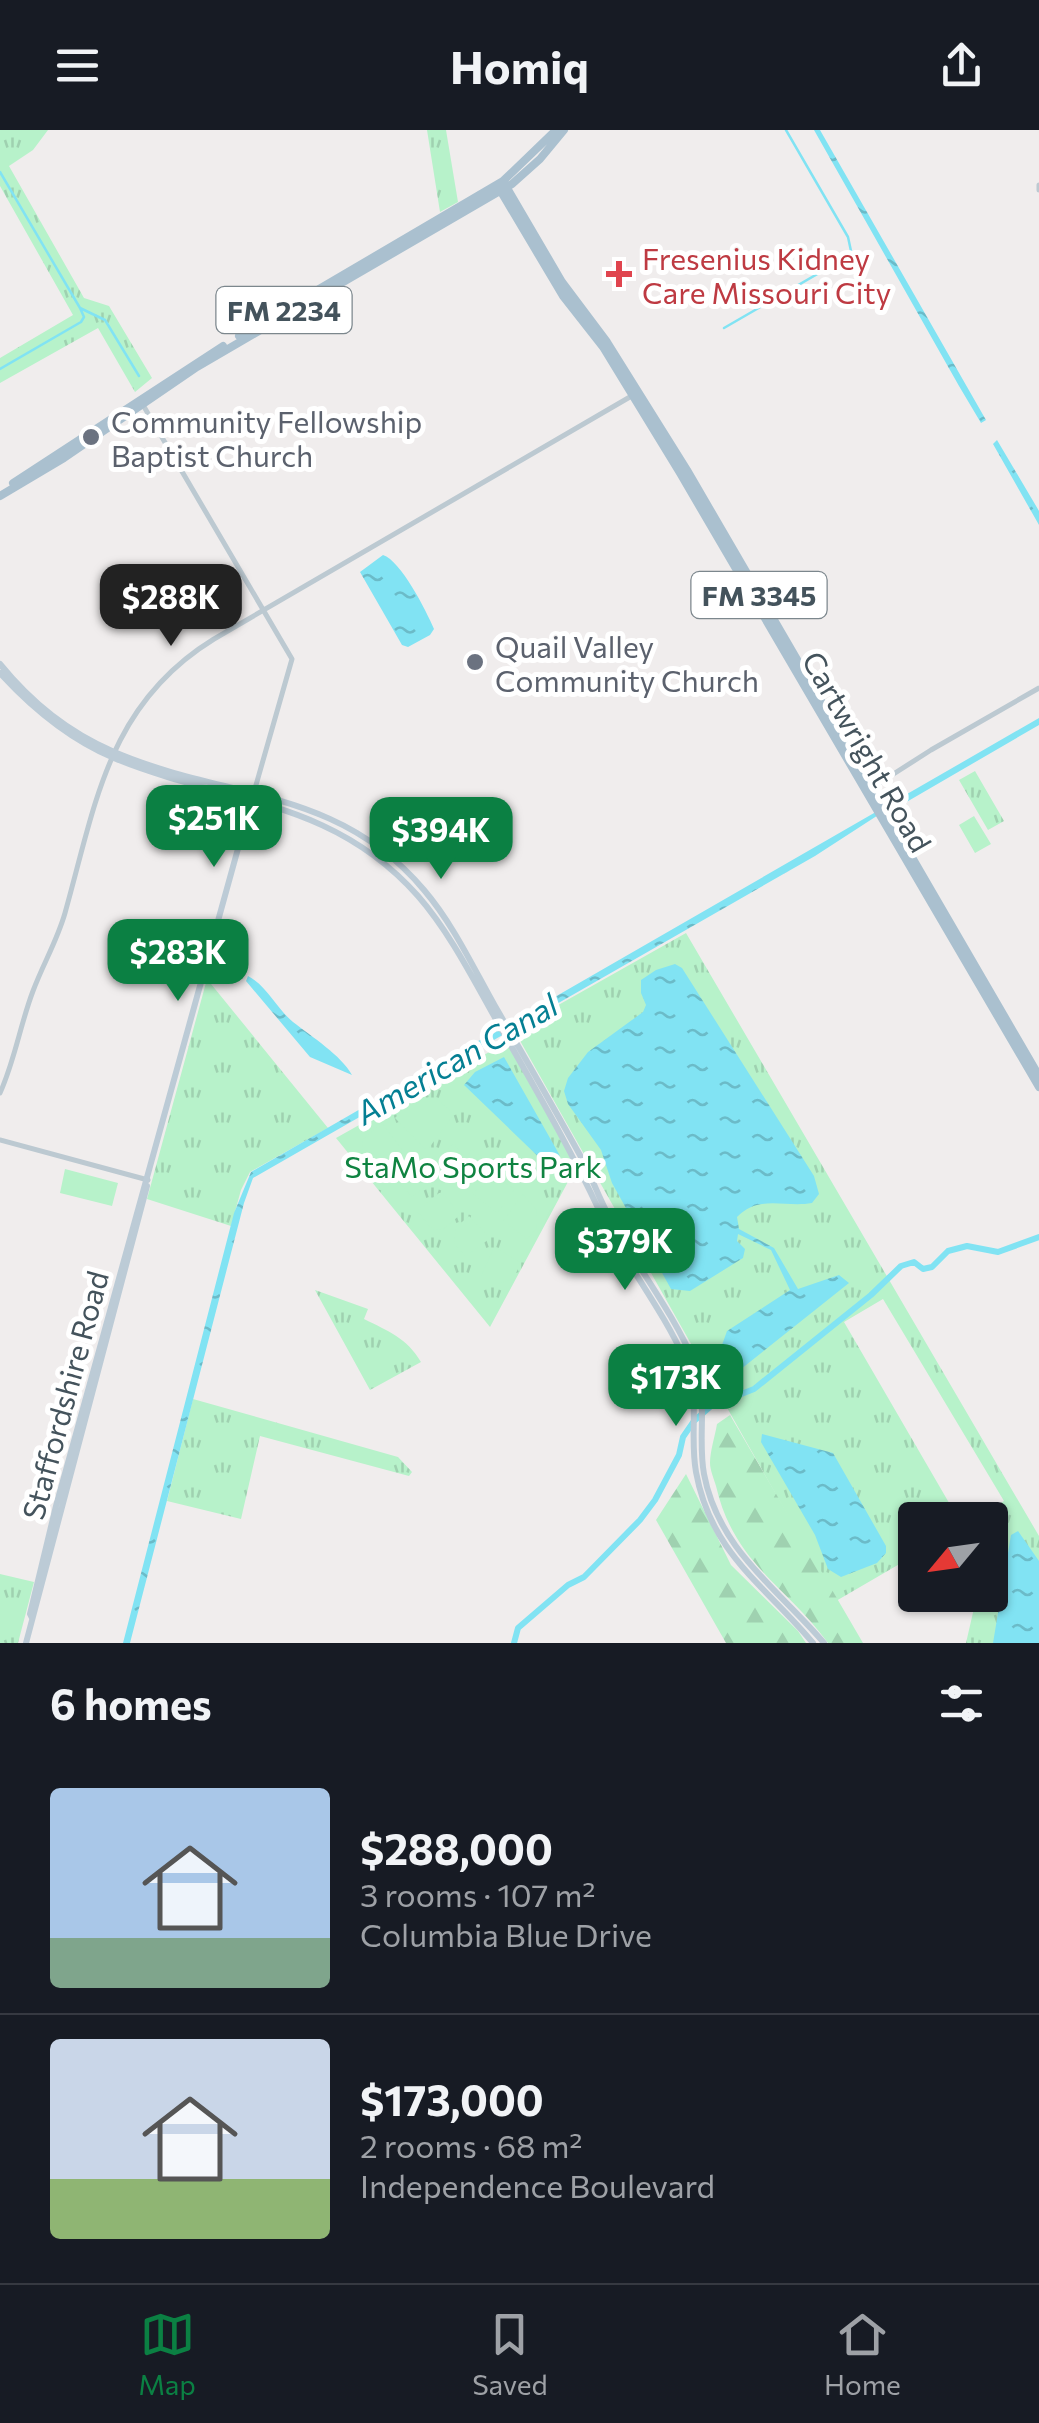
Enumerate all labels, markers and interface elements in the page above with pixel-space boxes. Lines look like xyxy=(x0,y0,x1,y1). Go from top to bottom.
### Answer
icon: menu xyxy=(50,38,105,93)
text: Homiq xyxy=(450,38,589,93)
icon: share xyxy=(934,38,989,93)
place label: Fresenius Kidney Care Missouri City xyxy=(642,239,891,310)
marker: Fresenius Kidney Care Missouri City xyxy=(606,261,632,287)
road number: FM 2234 xyxy=(216,287,352,333)
place label: Community Fellowship Baptist Church xyxy=(111,402,422,473)
marker: Community Fellowship Baptist Church xyxy=(80,426,102,448)
pin: $288K xyxy=(101,564,241,649)
road number: FM 3345 xyxy=(692,572,826,618)
text: $288K xyxy=(122,576,220,616)
place label: Quail Valley Community Church xyxy=(495,627,759,698)
street label: Cartwright Road xyxy=(796,644,940,858)
marker: Quail Valley Community Church xyxy=(464,651,486,673)
pin: $251K xyxy=(144,785,284,870)
text: $251K xyxy=(168,797,260,837)
pin: $394K xyxy=(371,797,511,882)
text: $394K xyxy=(392,809,490,849)
pin: $283K xyxy=(108,919,248,1004)
text: $283K xyxy=(130,931,226,971)
water label: American Canal xyxy=(347,984,565,1133)
park label: StaMo Sports Park xyxy=(344,1147,602,1184)
pin: $379K xyxy=(555,1208,695,1293)
text: $379K xyxy=(577,1220,673,1260)
street label: Staffordshire Road xyxy=(13,1267,115,1523)
pin: $173K xyxy=(606,1344,746,1429)
text: $173K xyxy=(630,1356,722,1396)
north arrow xyxy=(898,1502,1008,1612)
map controls xyxy=(898,1502,1008,1612)
icon: filters xyxy=(934,1676,989,1731)
text: 6 homes xyxy=(50,1677,212,1729)
text: $288,000 xyxy=(360,1822,553,1874)
icon: home xyxy=(130,1828,250,1948)
text: 3 rooms · 107 m² xyxy=(360,1874,595,1914)
text: Columbia Blue Drive xyxy=(360,1914,652,1954)
text: $173,000 xyxy=(360,2073,544,2125)
icon: home xyxy=(130,2079,250,2199)
text: 2 rooms · 68 m² xyxy=(360,2125,582,2165)
text: Independence Boulevard xyxy=(360,2165,715,2205)
tab: Map xyxy=(138,2307,196,2401)
tab: Saved xyxy=(472,2307,548,2401)
tab: Home xyxy=(824,2307,901,2401)

